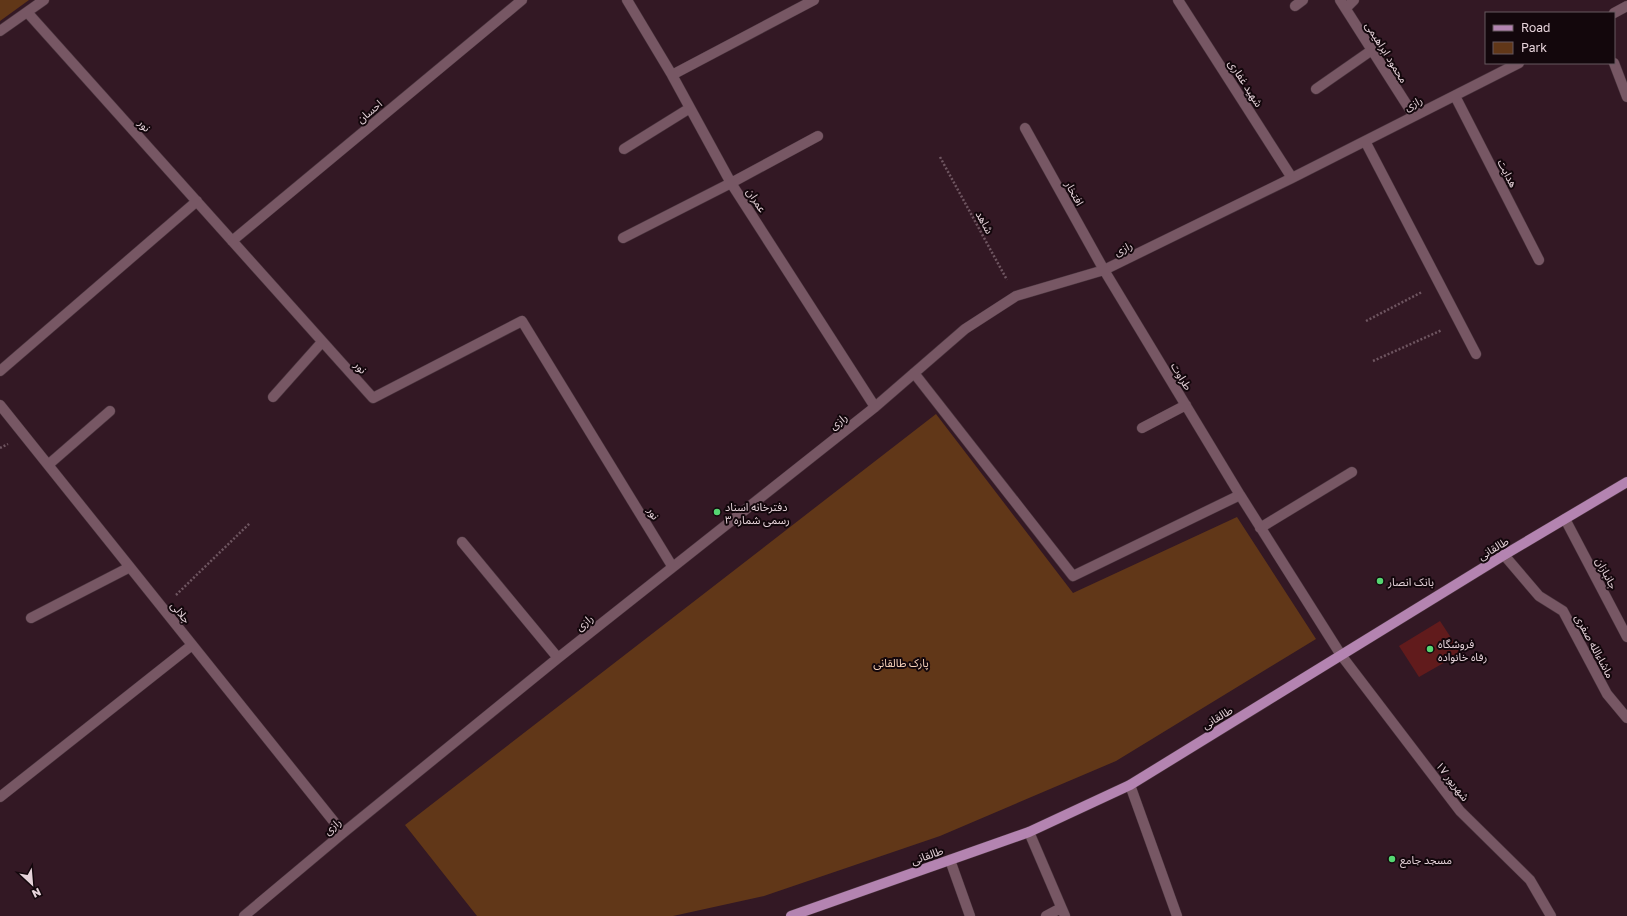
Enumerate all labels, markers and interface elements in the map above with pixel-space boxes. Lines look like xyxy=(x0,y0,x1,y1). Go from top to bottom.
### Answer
legend xyxy=(1485,12,1615,64)
street label: محمود ابراهیمی xyxy=(1362,19,1411,86)
text: Road xyxy=(1521,20,1550,35)
text: Park xyxy=(1521,40,1547,55)
street label: شهید غفاری xyxy=(1225,57,1266,110)
street label: رازی xyxy=(1402,93,1425,114)
street label: احسان xyxy=(354,97,385,126)
street label: نور xyxy=(135,115,154,135)
street label: هدایت xyxy=(1494,157,1521,190)
street label: افتخار xyxy=(1062,178,1087,208)
street label: عمران xyxy=(744,186,770,215)
street label: شاهد xyxy=(973,208,997,236)
street label: رازی xyxy=(1112,238,1135,259)
street label: نور xyxy=(351,357,370,377)
street label: طراوت xyxy=(1168,360,1195,393)
street label: رازی xyxy=(827,410,850,433)
place label: دفترخانه اسناد رسمی شماره ۳ xyxy=(725,500,790,527)
street label: نور xyxy=(644,504,663,522)
marker: دفترخانه اسناد رسمی شماره ۳ xyxy=(712,507,722,517)
street label: طالقانی xyxy=(1475,534,1511,563)
street label: جانبازان xyxy=(1592,555,1621,592)
place label: بانک انصار xyxy=(1387,575,1434,589)
marker: بانک انصار xyxy=(1375,576,1385,586)
street label: جلالی xyxy=(168,599,194,626)
street label: رازی xyxy=(573,611,596,634)
street label: ماشاءالله صفری xyxy=(1572,612,1617,681)
place label: فروشگاه رفاه خانواده xyxy=(1438,637,1487,664)
marker: فروشگاه رفاه خانواده xyxy=(1425,644,1435,654)
park label: پارک طالقانی xyxy=(873,656,929,671)
street label: طالقانی xyxy=(1199,703,1235,732)
street label: ۱۷ شهریور xyxy=(1433,759,1473,804)
street label: رازی xyxy=(321,815,344,838)
street label: طالقانی xyxy=(909,843,945,867)
place label: مسجد جامع xyxy=(1400,853,1452,868)
marker: مسجد جامع xyxy=(1387,854,1397,864)
north arrow xyxy=(12,864,52,904)
text: N xyxy=(30,886,43,901)

